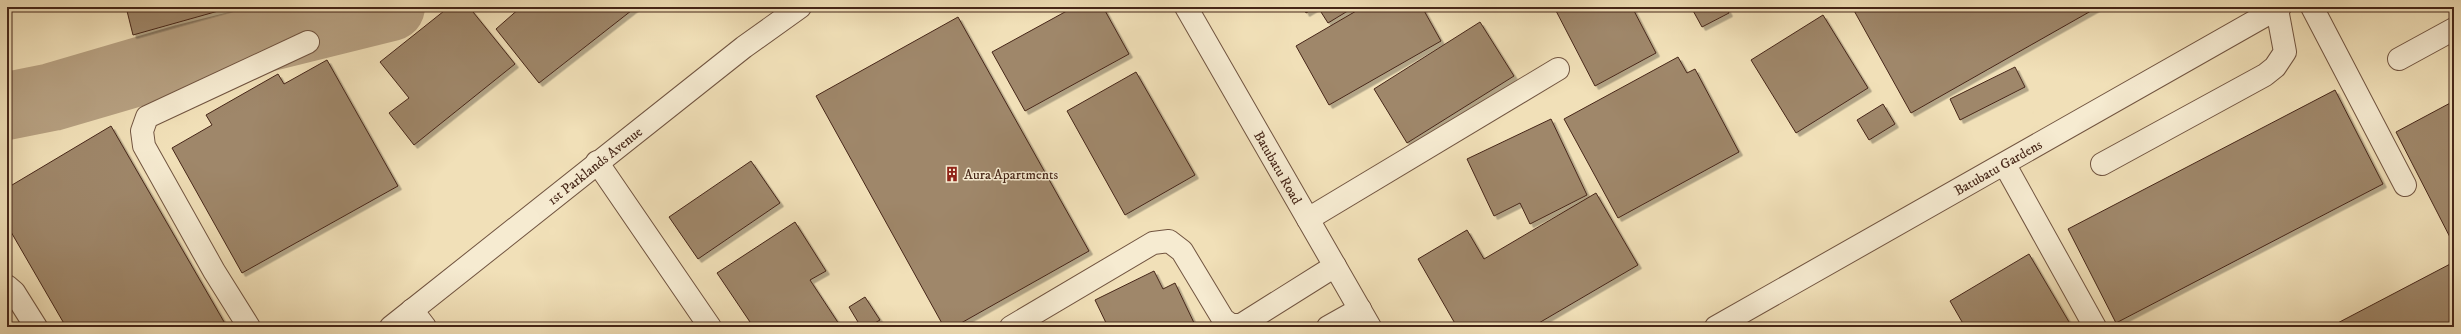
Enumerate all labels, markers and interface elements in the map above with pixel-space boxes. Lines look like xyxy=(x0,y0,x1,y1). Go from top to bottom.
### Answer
street label: 1st Parklands Avenue xyxy=(544,123,647,209)
street label: Batubatu Road xyxy=(1249,128,1306,208)
street label: Batubatu Gardens xyxy=(1951,136,2046,200)
building icon: Aura Apartments xyxy=(943,165,961,183)
place label: Aura Apartments xyxy=(964,166,1058,184)

